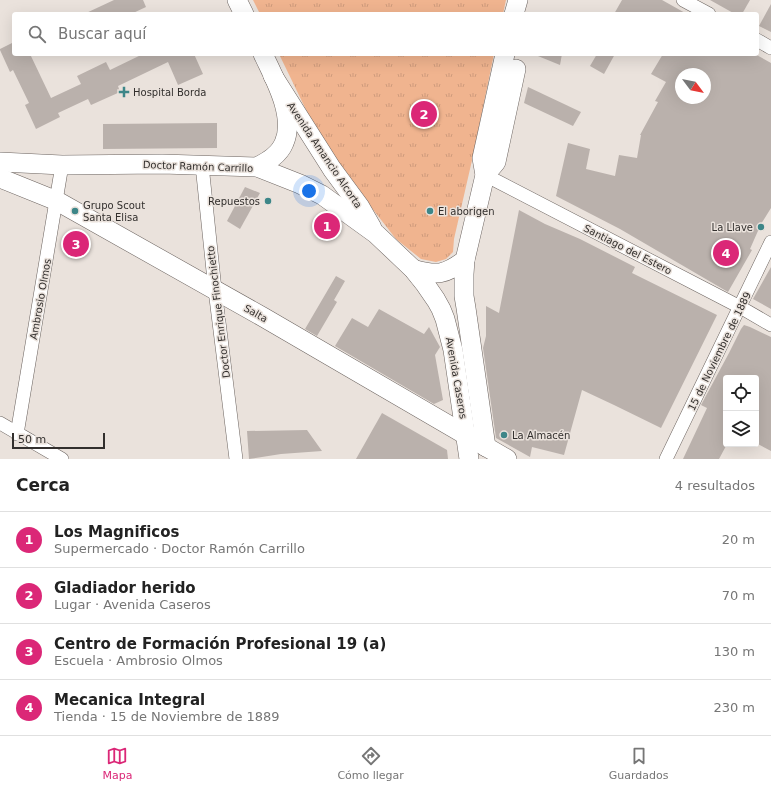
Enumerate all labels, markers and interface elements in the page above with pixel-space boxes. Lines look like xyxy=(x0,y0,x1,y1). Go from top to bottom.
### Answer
search box xyxy=(12,12,759,56)
icon: search xyxy=(26,23,48,45)
text: Buscar aquí xyxy=(58,25,146,43)
north arrow xyxy=(675,68,711,104)
marker: Hospital Borda xyxy=(118,86,130,98)
place label: Hospital Borda xyxy=(133,87,206,98)
pin: 2 xyxy=(411,99,437,129)
street label: Avenida Amancio Alcorta xyxy=(285,100,364,210)
street label: Doctor Ramón Carrillo xyxy=(143,159,253,174)
your location xyxy=(299,181,319,201)
place label: Repuestos xyxy=(208,196,260,207)
marker: Repuestos xyxy=(263,196,273,206)
place label: Grupo Scout Santa Elisa xyxy=(83,200,145,223)
marker: Grupo Scout Santa Elisa xyxy=(70,206,80,216)
marker: El aborigen xyxy=(425,206,435,216)
place label: El aborigen xyxy=(438,206,495,217)
pin: 1 xyxy=(314,211,340,241)
street label: Santiago del Estero xyxy=(582,222,674,276)
place label: La Llave xyxy=(712,222,753,233)
marker: La Llave xyxy=(756,222,766,232)
pin: 3 xyxy=(63,229,89,259)
pin: 4 xyxy=(713,238,739,268)
street label: Doctor Enrique Finochietto xyxy=(205,245,232,379)
street label: Ambrosio Olmos xyxy=(28,258,53,340)
street label: 15 de Noviembre de 1889 xyxy=(686,290,753,412)
street label: Salta xyxy=(242,302,269,325)
street label: Avenida Caseros xyxy=(444,336,469,420)
map controls xyxy=(723,375,759,447)
button: locate xyxy=(723,375,759,411)
button: layers xyxy=(723,411,759,447)
marker: La Almacén xyxy=(499,430,509,440)
place label: La Almacén xyxy=(512,430,570,441)
scale bar xyxy=(12,431,105,450)
text: 50 m xyxy=(18,433,46,446)
text: Cerca xyxy=(16,475,70,495)
text: 4 resultados xyxy=(675,478,755,493)
text: Los Magnificos xyxy=(54,523,179,541)
text: 1 xyxy=(24,532,34,547)
text: 20 m xyxy=(722,532,755,547)
text: Supermercado · Doctor Ramón Carrillo xyxy=(54,541,305,556)
text: Gladiador herido xyxy=(54,579,196,597)
text: 2 xyxy=(24,588,34,603)
text: 70 m xyxy=(722,588,755,603)
text: Lugar · Avenida Caseros xyxy=(54,597,211,612)
text: Centro de Formación Profesional 19 (a) xyxy=(54,635,386,653)
text: 3 xyxy=(24,644,34,659)
text: 130 m xyxy=(713,644,755,659)
text: Escuela · Ambrosio Olmos xyxy=(54,653,223,668)
text: Mecanica Integral xyxy=(54,691,205,709)
text: 4 xyxy=(24,700,34,715)
text: 230 m xyxy=(713,700,755,715)
text: Tienda · 15 de Noviembre de 1889 xyxy=(54,709,280,724)
tab: Mapa xyxy=(102,745,132,782)
tab: Cómo llegar xyxy=(337,745,404,782)
tab: Guardados xyxy=(609,745,669,782)

